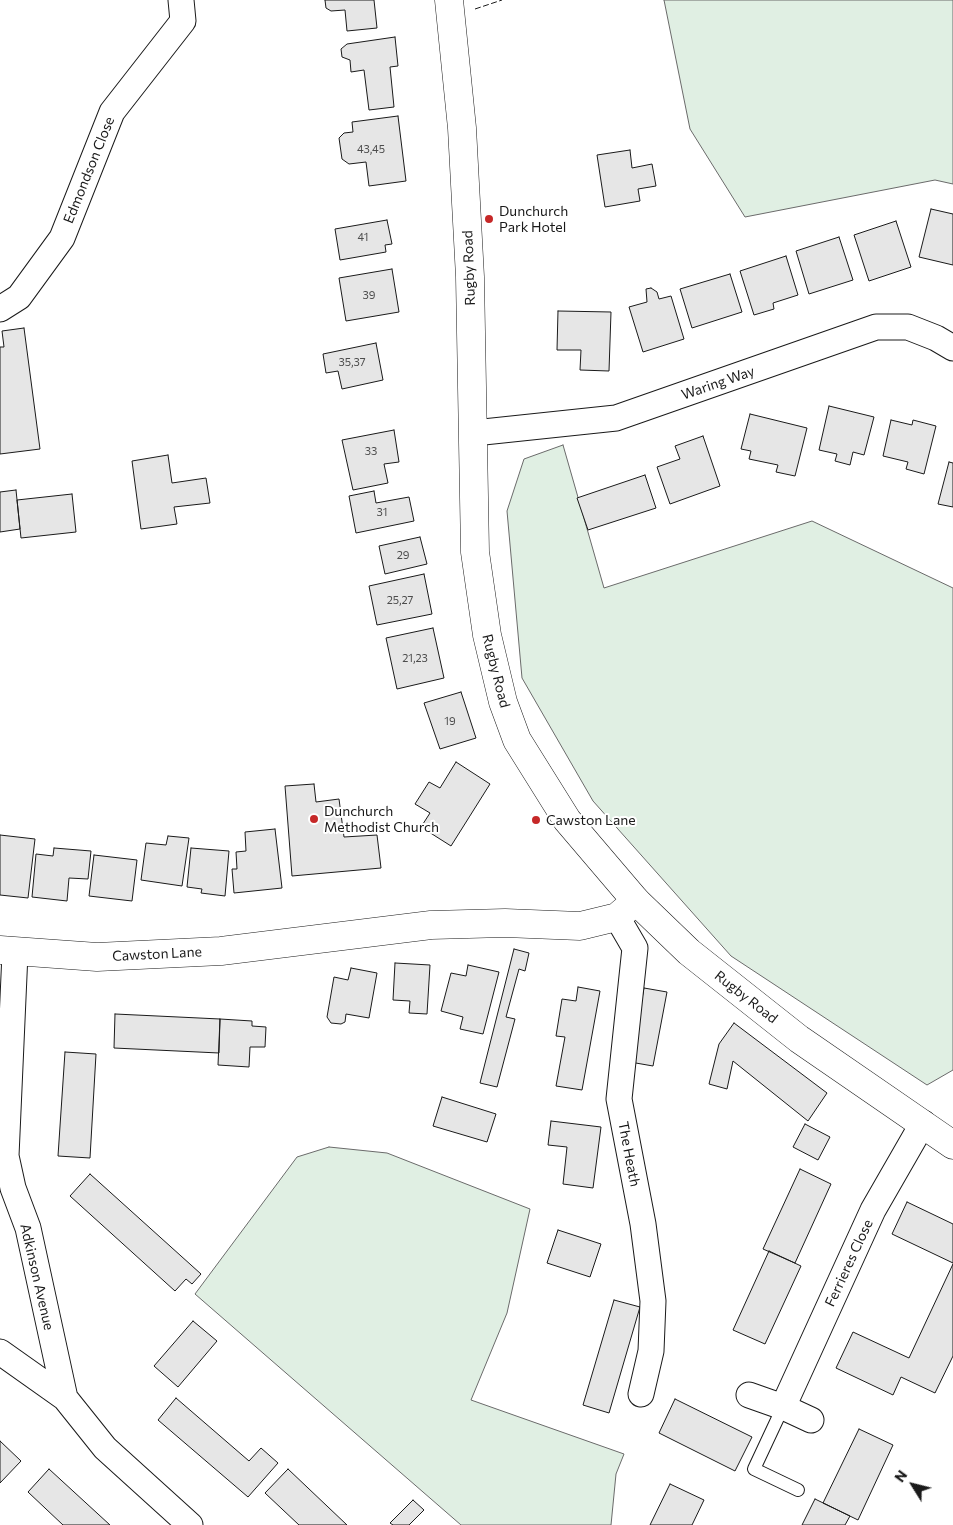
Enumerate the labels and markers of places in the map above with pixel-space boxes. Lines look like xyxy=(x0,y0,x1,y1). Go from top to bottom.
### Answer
place label: Dunchurch Park Hotel xyxy=(499,203,568,236)
marker: Dunchurch Park Hotel xyxy=(483,213,495,225)
place label: Dunchurch Methodist Church xyxy=(324,803,439,836)
place label: Cawston Lane xyxy=(546,812,636,828)
marker: Dunchurch Methodist Church xyxy=(308,813,320,825)
marker: Cawston Lane xyxy=(530,814,542,826)

